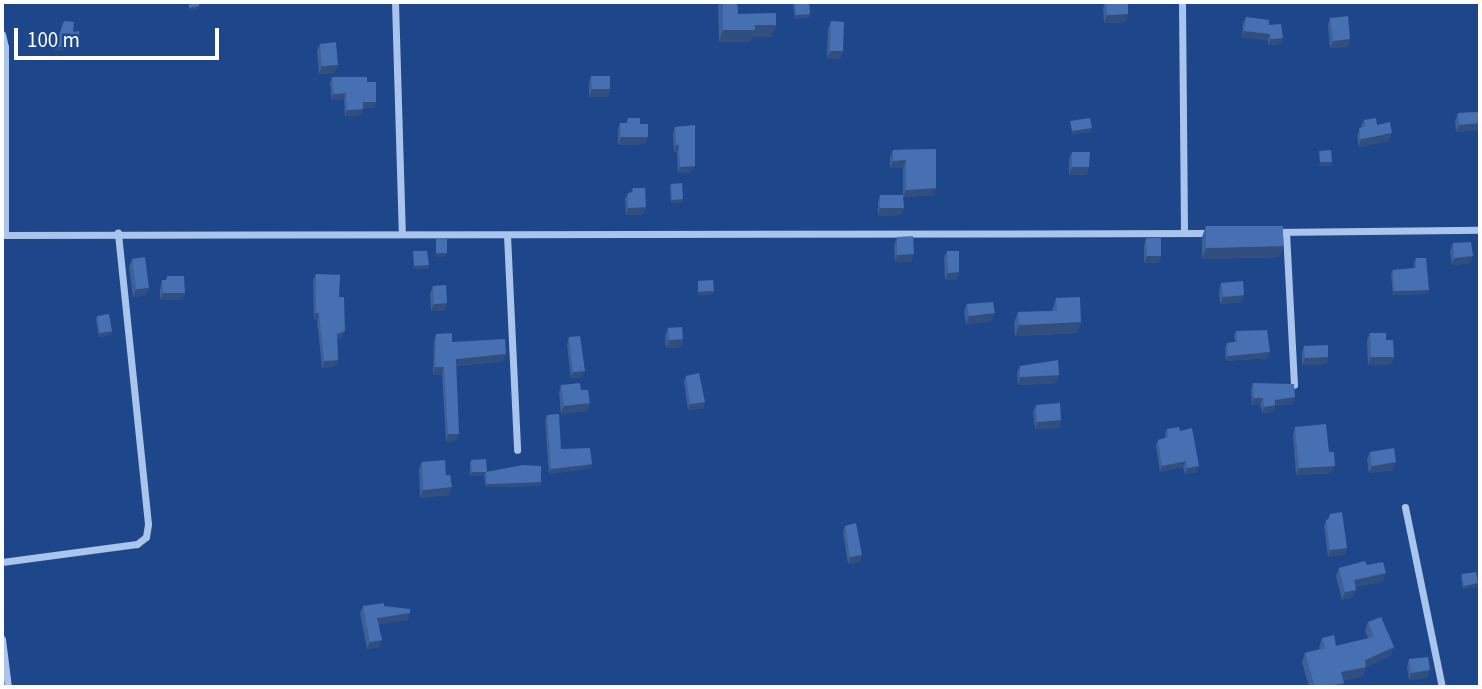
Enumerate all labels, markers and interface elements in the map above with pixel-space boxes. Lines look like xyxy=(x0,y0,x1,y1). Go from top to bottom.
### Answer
scale bar xyxy=(18,14,222,58)
text: 100 m xyxy=(27,25,80,55)

